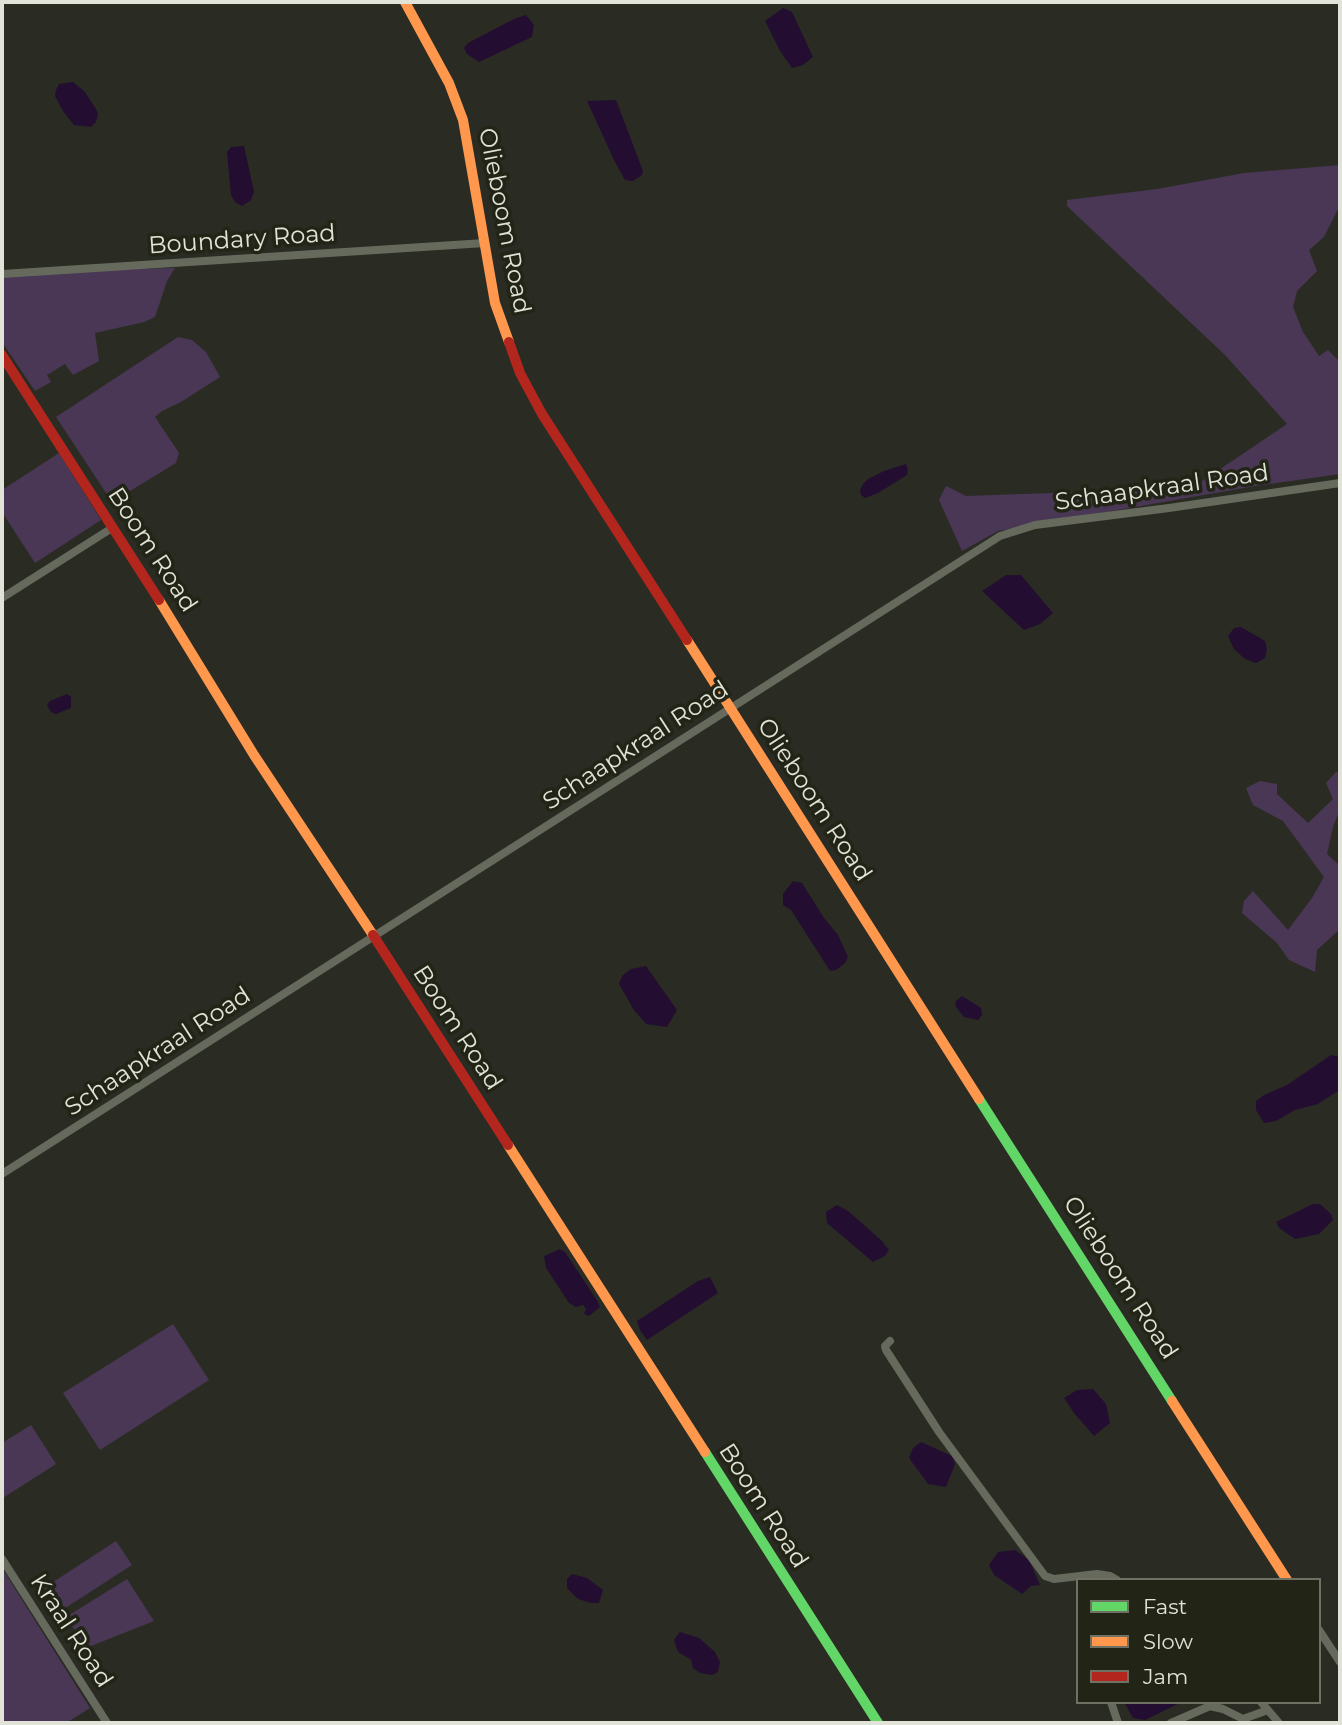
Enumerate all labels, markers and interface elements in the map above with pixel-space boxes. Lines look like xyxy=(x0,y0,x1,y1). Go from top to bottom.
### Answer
street label: Olieboom Road xyxy=(472,126,536,316)
street label: Boundary Road xyxy=(148,219,336,261)
street label: Schaapkraal Road xyxy=(1053,459,1271,517)
street label: Boom Road xyxy=(101,482,203,618)
street label: Schaapkraal Road xyxy=(538,675,734,817)
street label: Olieboom Road xyxy=(751,713,877,887)
street label: Boom Road xyxy=(406,960,508,1096)
street label: Schaapkraal Road xyxy=(60,981,256,1123)
street label: Olieboom Road xyxy=(1057,1191,1183,1365)
street label: Boom Road xyxy=(712,1438,814,1574)
street label: Kraal Road xyxy=(24,1569,118,1693)
legend xyxy=(1076,1578,1321,1704)
text: Fast xyxy=(1143,1594,1187,1619)
text: Slow xyxy=(1143,1629,1193,1654)
text: Jam xyxy=(1143,1664,1188,1689)

